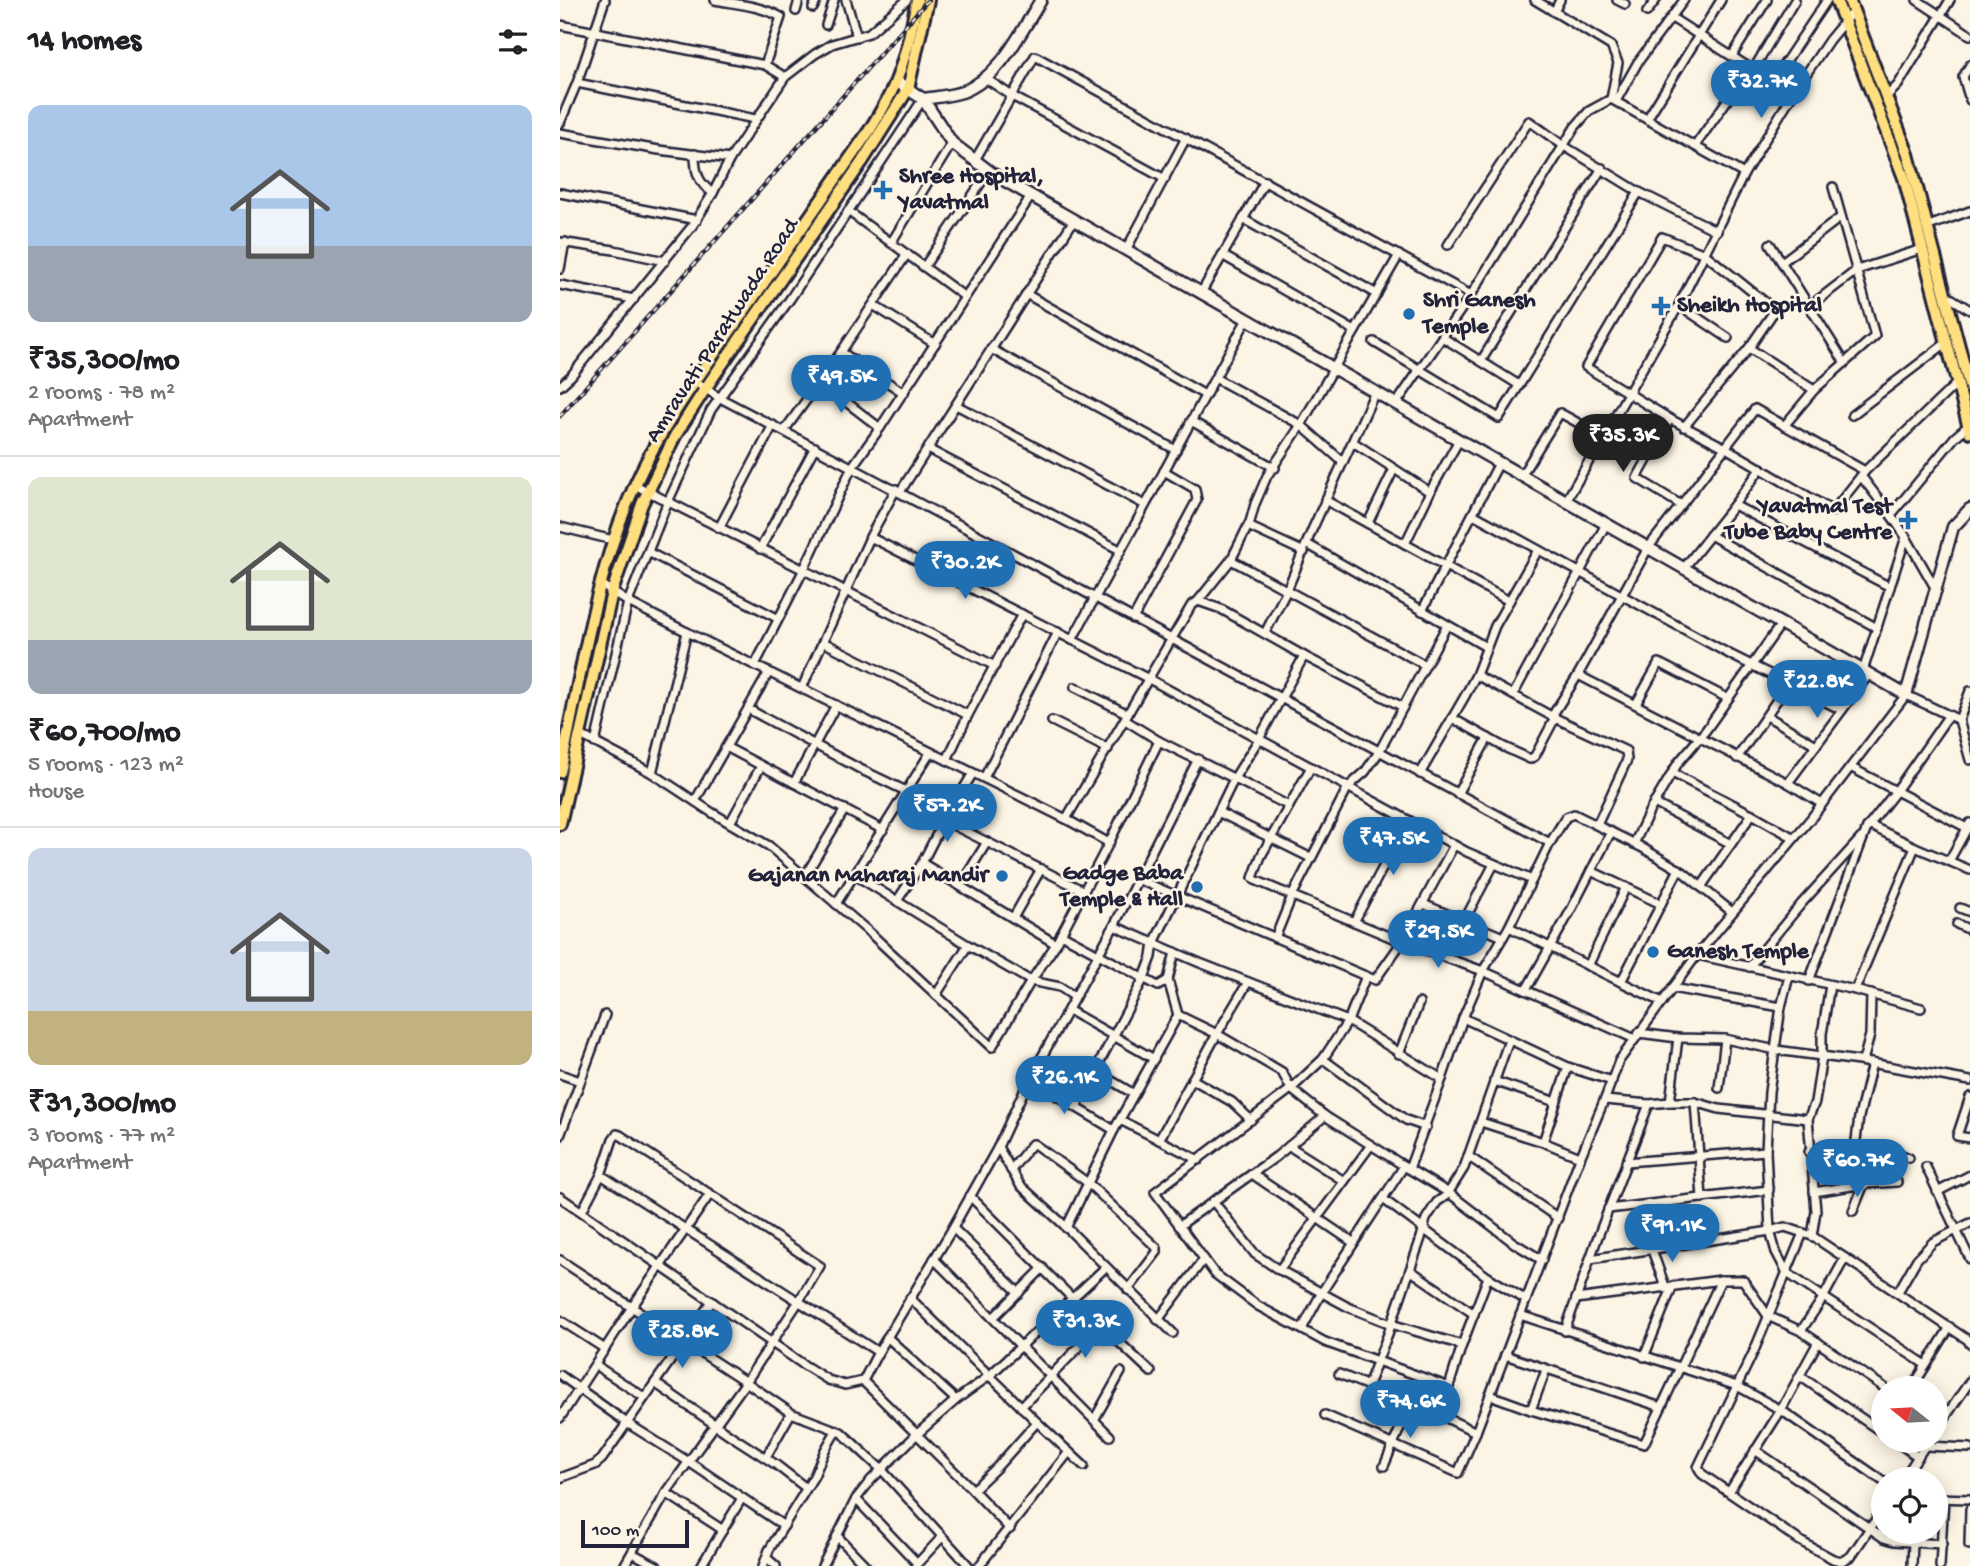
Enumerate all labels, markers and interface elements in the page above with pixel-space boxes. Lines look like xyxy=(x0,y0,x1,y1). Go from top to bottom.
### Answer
icon: filters xyxy=(494,23,532,61)
text: 14 homes xyxy=(28,25,141,60)
pin: ₹32.7K xyxy=(1704,60,1818,120)
text: ₹32.7K xyxy=(1727,69,1795,96)
icon: home xyxy=(217,151,343,277)
place label: Shree Hospital, Yavatmal xyxy=(896,164,1044,217)
marker: Shree Hospital, Yavatmal xyxy=(873,180,893,200)
street label: Amravati Paratwada Road xyxy=(640,213,806,448)
place label: Shri Ganesh Temple xyxy=(1421,288,1536,341)
place label: Sheikh Hospital xyxy=(1677,293,1822,320)
marker: Sheikh Hospital xyxy=(1651,296,1671,316)
marker: Shri Ganesh Temple xyxy=(1401,306,1417,322)
text: ₹35,300/mo xyxy=(28,345,180,380)
pin: ₹49.5K xyxy=(784,356,898,415)
text: ₹49.5K xyxy=(807,364,875,391)
text: 2 rooms · 78 m² xyxy=(28,380,175,407)
text: Apartment xyxy=(28,407,132,434)
pin: ₹35.3K xyxy=(1566,414,1680,474)
text: ₹35.3K xyxy=(1588,423,1658,450)
place label: Yavatmal Test Tube Baby Centre xyxy=(1723,494,1895,547)
marker: Yavatmal Test Tube Baby Centre xyxy=(1898,510,1918,530)
icon: home xyxy=(217,523,343,649)
pin: ₹30.2K xyxy=(908,542,1022,601)
text: ₹30.2K xyxy=(930,550,1000,577)
pin: ₹22.8K xyxy=(1760,660,1874,720)
text: ₹22.8K xyxy=(1783,669,1851,696)
text: ₹60,700/mo xyxy=(28,717,181,752)
text: 5 rooms · 123 m² xyxy=(28,752,184,779)
text: House xyxy=(28,779,84,806)
pin: ₹57.2K xyxy=(890,784,1004,844)
text: ₹57.2K xyxy=(913,793,981,820)
pin: ₹47.5K xyxy=(1336,818,1450,877)
text: ₹47.5K xyxy=(1359,826,1427,853)
place label: Gadge Baba Temple & Hall xyxy=(1058,861,1184,914)
place label: Gajanan Maharaj Mandir xyxy=(748,863,991,890)
marker: Gajanan Maharaj Mandir xyxy=(994,868,1010,884)
marker: Gadge Baba Temple & Hall xyxy=(1189,879,1205,895)
icon: home xyxy=(217,894,343,1020)
pin: ₹29.5K xyxy=(1381,911,1495,970)
text: ₹29.5K xyxy=(1404,919,1472,946)
place label: Ganesh Temple xyxy=(1667,939,1810,966)
marker: Ganesh Temple xyxy=(1645,944,1661,960)
pin: ₹26.1K xyxy=(1007,1056,1121,1116)
text: ₹26.1K xyxy=(1031,1065,1097,1092)
text: ₹31,300/mo xyxy=(28,1088,176,1123)
text: 3 rooms · 77 m² xyxy=(28,1123,175,1150)
pin: ₹60.7K xyxy=(1800,1140,1914,1199)
text: ₹60.7K xyxy=(1822,1148,1892,1175)
text: Apartment xyxy=(28,1150,132,1177)
pin: ₹91.1K xyxy=(1615,1204,1729,1264)
text: ₹91.1K xyxy=(1640,1213,1704,1240)
pin: ₹31.3K xyxy=(1028,1300,1142,1360)
text: ₹31.3K xyxy=(1052,1309,1118,1336)
pin: ₹25.8K xyxy=(625,1310,739,1370)
text: ₹25.8K xyxy=(647,1319,717,1346)
north arrow xyxy=(1871,1376,1948,1452)
map controls xyxy=(1871,1376,1948,1544)
pin: ₹74.6K xyxy=(1353,1380,1467,1440)
text: ₹74.6K xyxy=(1376,1389,1444,1416)
button: locate xyxy=(1871,1467,1948,1544)
scale bar xyxy=(581,1517,690,1549)
text: 100 m xyxy=(592,1520,639,1543)

